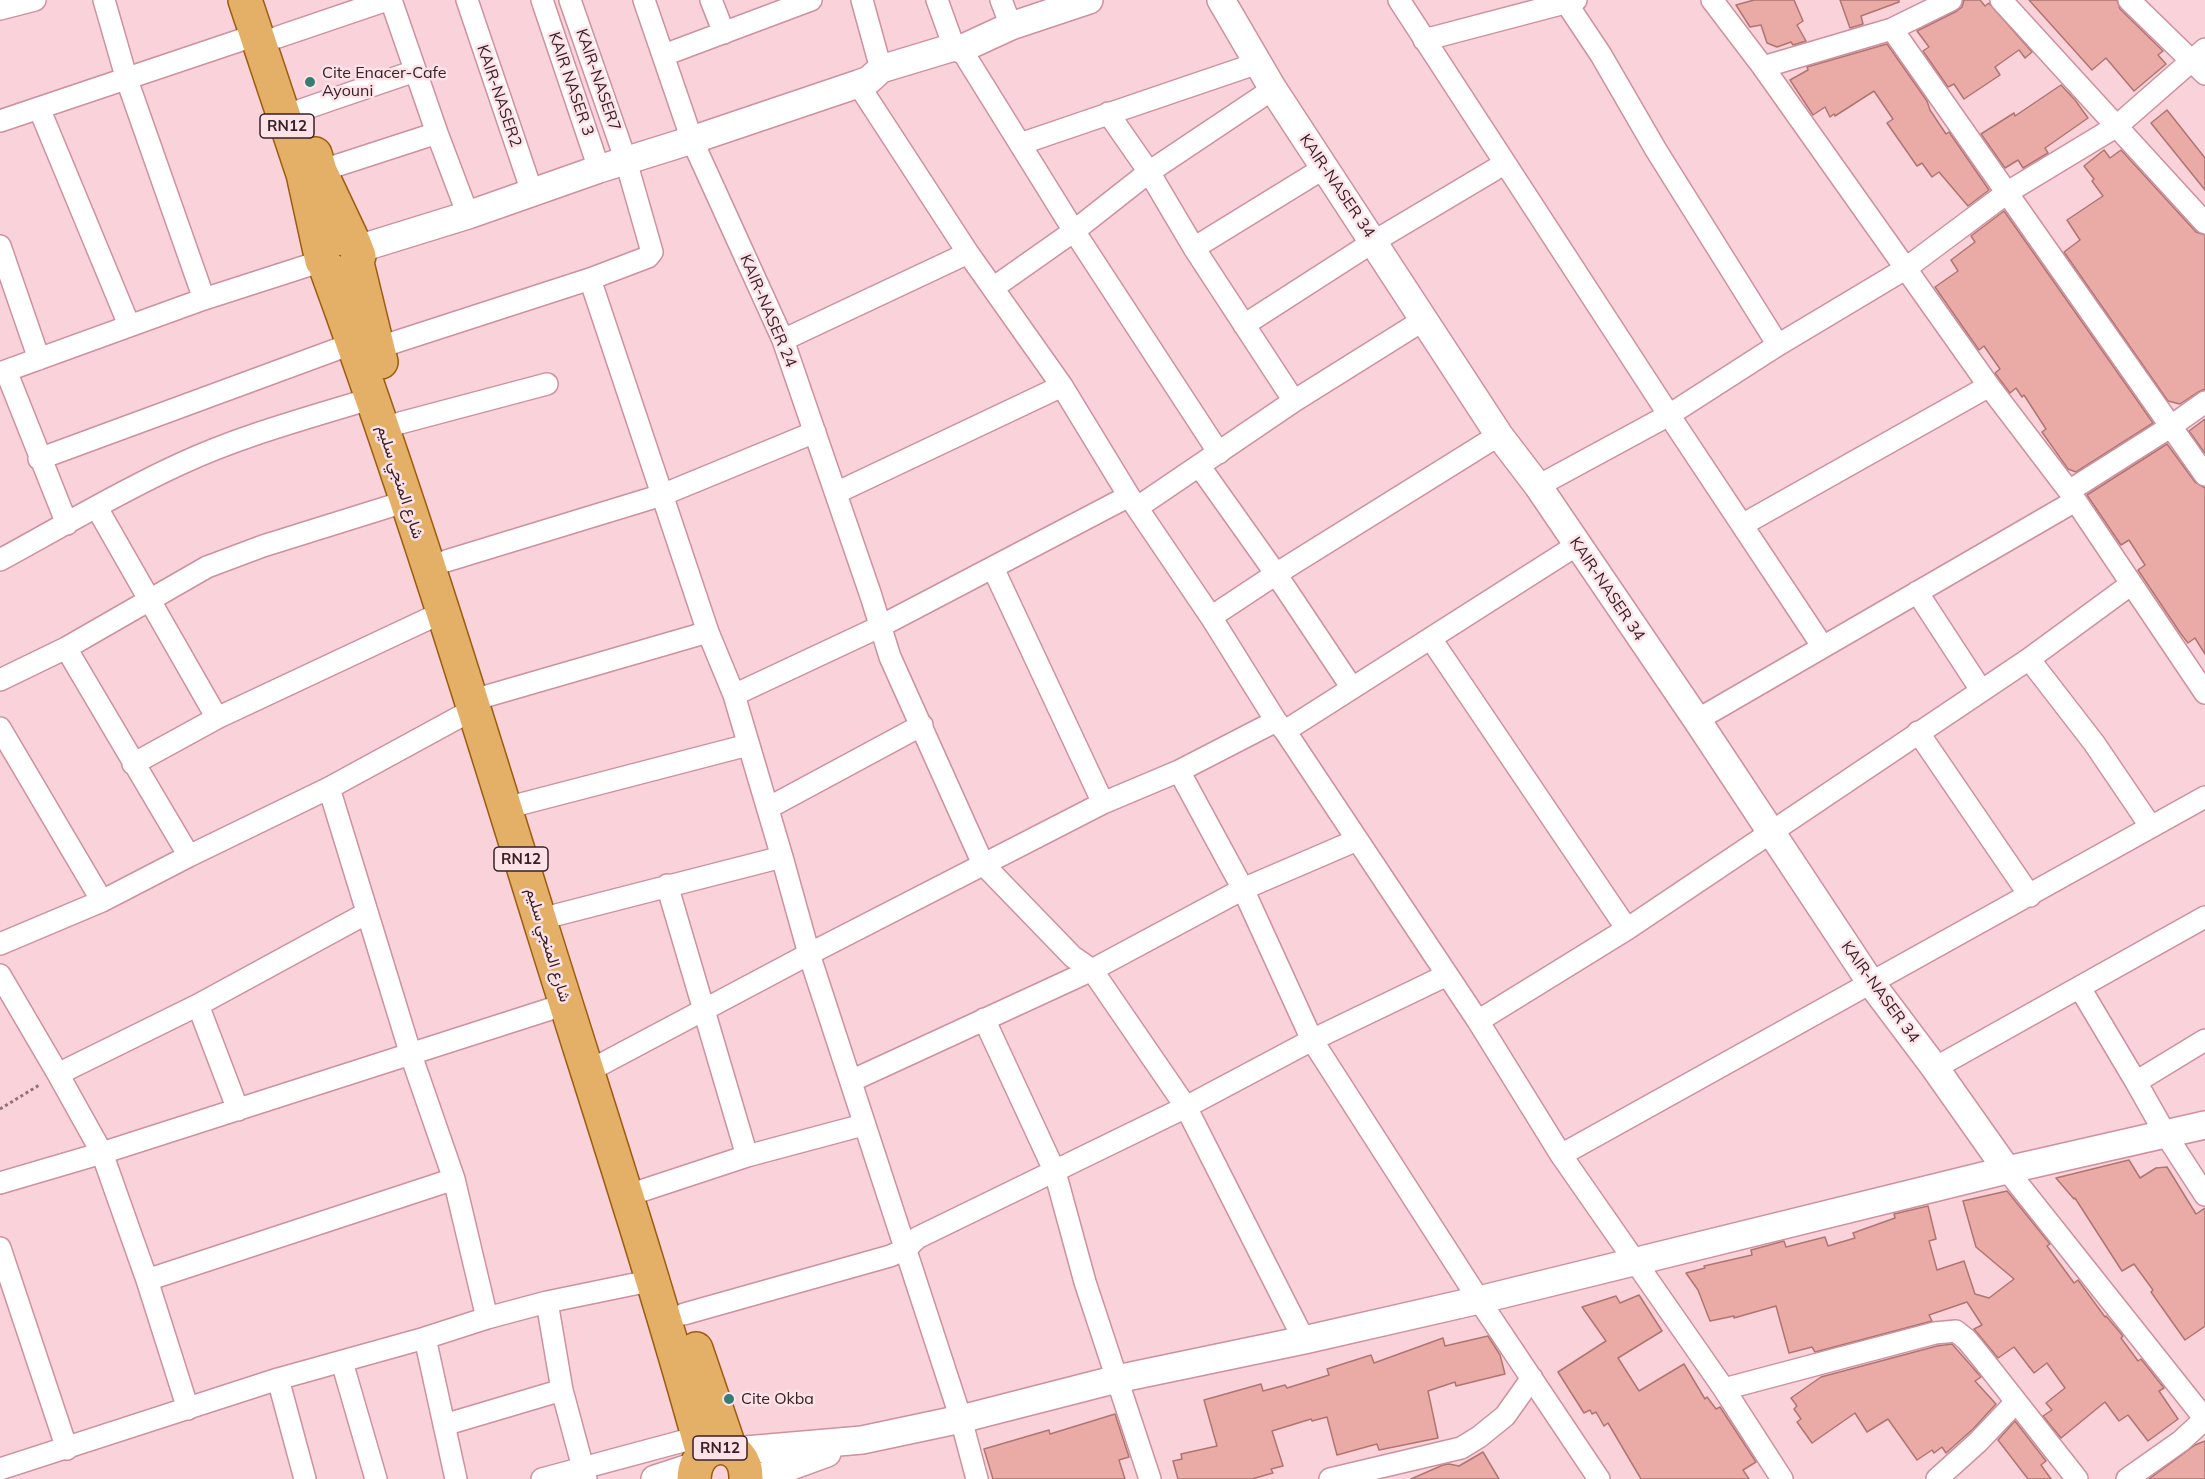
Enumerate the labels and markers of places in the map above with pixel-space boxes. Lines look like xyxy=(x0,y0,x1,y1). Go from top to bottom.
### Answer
place label: Cite Enacer-Cafe Ayouni xyxy=(322,63,446,101)
marker: Cite Enacer-Cafe Ayouni xyxy=(303,75,317,89)
place label: Cite Okba xyxy=(741,1389,814,1409)
marker: Cite Okba xyxy=(722,1392,736,1406)

